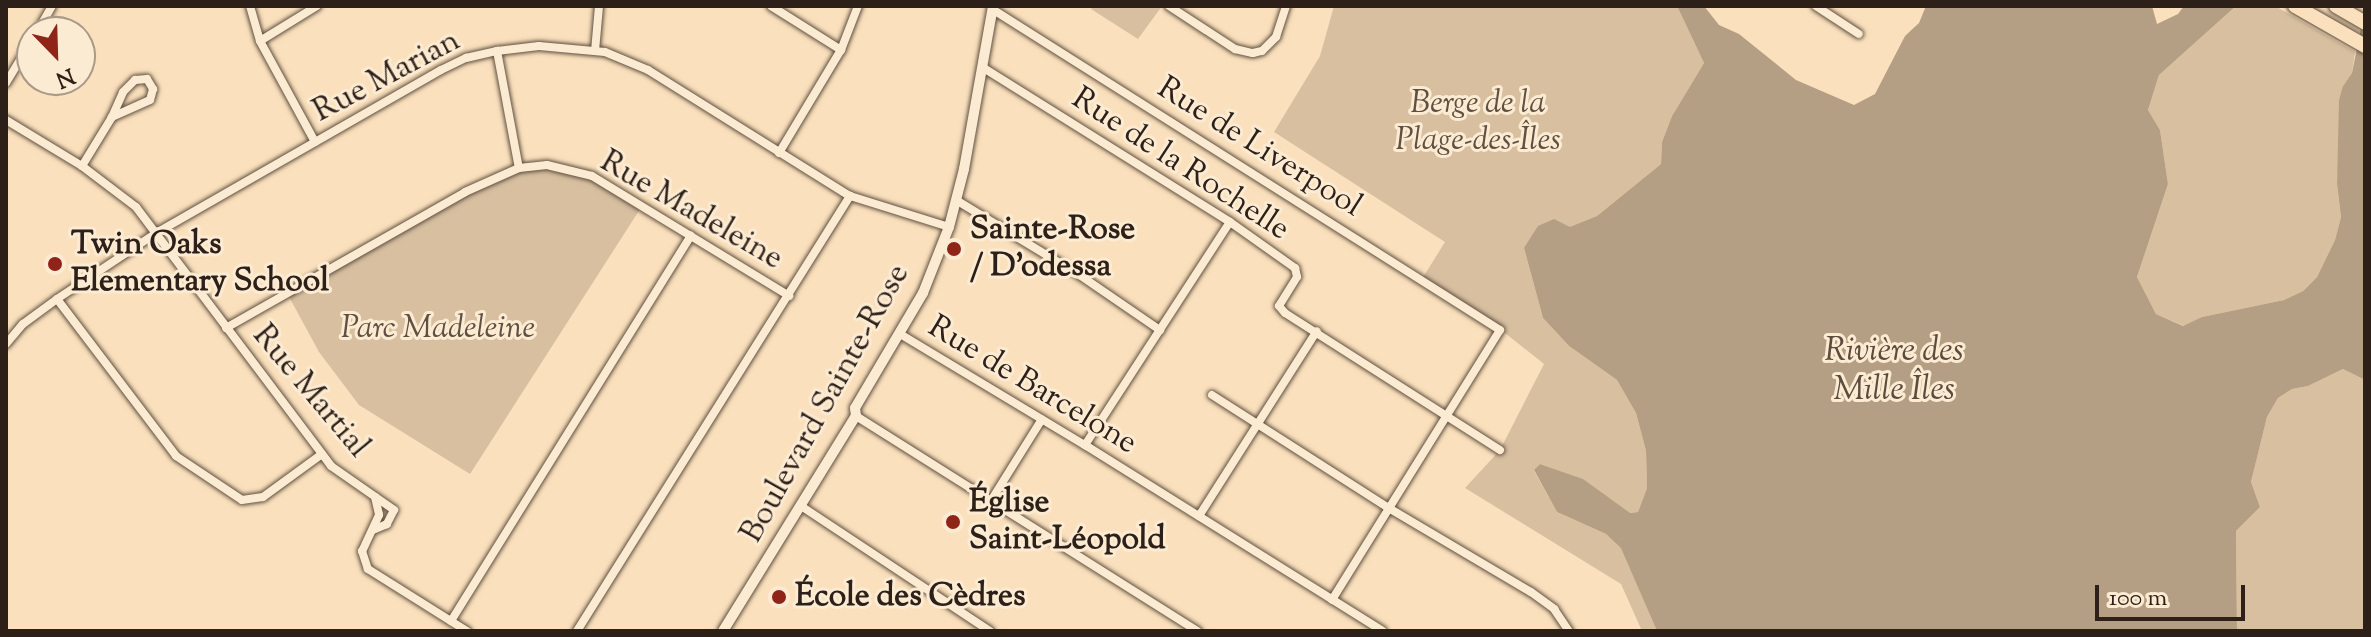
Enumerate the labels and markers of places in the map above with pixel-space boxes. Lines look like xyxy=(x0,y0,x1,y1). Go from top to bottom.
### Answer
place label: Sainte-Rose / D'odessa xyxy=(970,212,1135,287)
place label: Twin Oaks Elementary School xyxy=(71,227,329,302)
marker: Sainte-Rose / D'odessa xyxy=(945,240,963,258)
marker: Twin Oaks Elementary School xyxy=(46,255,64,273)
place label: Église Saint-Léopold xyxy=(969,485,1166,560)
marker: Église Saint-Léopold xyxy=(944,513,962,531)
place label: École des Cèdres xyxy=(795,578,1026,616)
marker: École des Cèdres xyxy=(770,588,788,606)

